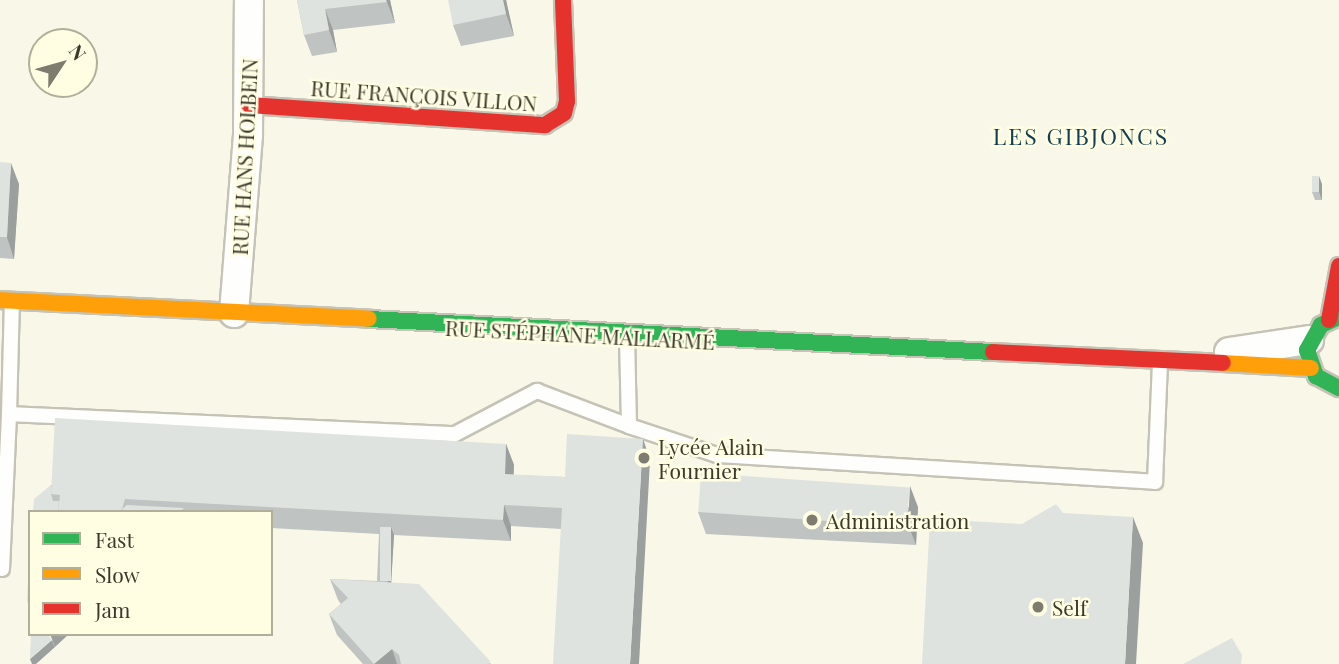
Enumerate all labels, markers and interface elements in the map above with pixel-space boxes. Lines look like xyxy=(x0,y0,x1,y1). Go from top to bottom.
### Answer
north arrow xyxy=(28,28,98,98)
text: N xyxy=(64,39,93,65)
street label: RUE HANS HOLBEIN xyxy=(226,58,262,256)
street label: RUE FRANÇOIS VILLON xyxy=(310,74,538,116)
district label: LES GIBJONCS xyxy=(994,122,1168,150)
street label: RUE STÉPHANE MALLARMÉ xyxy=(444,314,716,354)
place label: Lycée Alain Fournier xyxy=(658,433,765,483)
marker: Lycée Alain Fournier xyxy=(636,450,652,466)
place label: Administration xyxy=(826,507,969,533)
legend xyxy=(28,510,273,636)
marker: Administration xyxy=(804,512,820,528)
text: Fast xyxy=(95,525,134,553)
text: Slow xyxy=(95,560,140,588)
place label: Self xyxy=(1052,594,1087,620)
text: Jam xyxy=(95,595,131,623)
marker: Self xyxy=(1030,599,1046,615)

